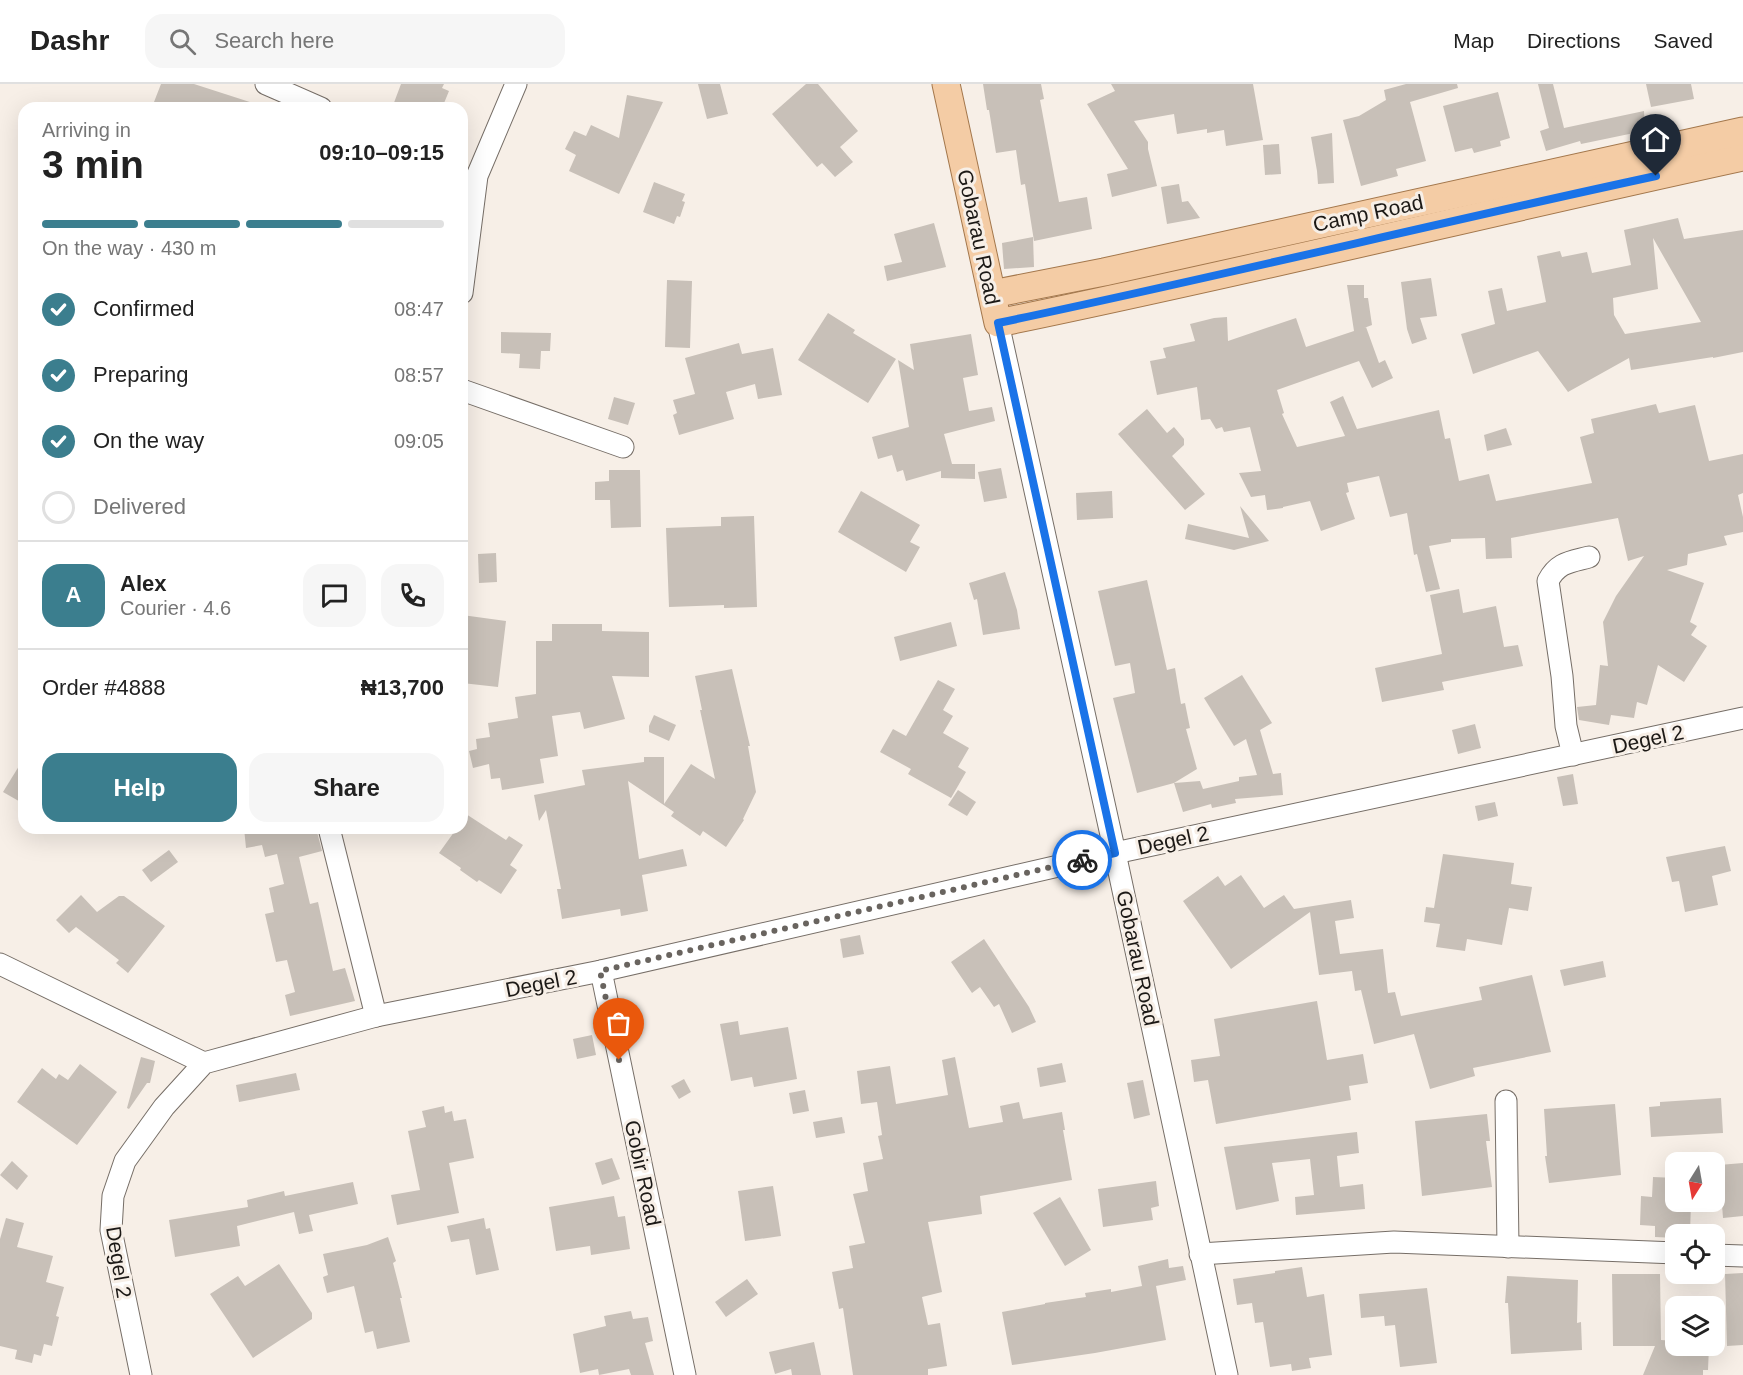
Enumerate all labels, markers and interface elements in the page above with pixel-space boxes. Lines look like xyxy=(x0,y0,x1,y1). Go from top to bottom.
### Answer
search box xyxy=(145,14,565,68)
text: Dashr xyxy=(30,25,109,56)
icon: search xyxy=(166,25,199,58)
text: Search here xyxy=(214,28,334,53)
text: Map xyxy=(1453,29,1494,52)
text: Directions xyxy=(1527,29,1620,52)
text: Saved xyxy=(1653,29,1713,52)
pin xyxy=(1630,114,1681,176)
text: Arriving in xyxy=(42,119,131,141)
icon: home xyxy=(1639,123,1672,156)
text: 09:10–09:15 xyxy=(319,140,444,165)
text: 3 min xyxy=(42,143,144,186)
street label: Gobarau Road xyxy=(953,167,1005,307)
street label: Camp Road xyxy=(1311,190,1425,236)
text: On the way · 430 m xyxy=(42,237,217,259)
icon: check xyxy=(42,293,75,326)
text: Confirmed xyxy=(93,296,194,321)
text: 08:47 xyxy=(394,298,444,320)
icon: check xyxy=(42,359,75,392)
text: Preparing xyxy=(93,362,188,387)
text: 08:57 xyxy=(394,364,444,386)
icon: check xyxy=(42,425,75,458)
text: On the way xyxy=(93,428,204,453)
text: 09:05 xyxy=(394,430,444,452)
text: Delivered xyxy=(93,494,186,519)
button: chat xyxy=(303,564,366,627)
button: phone xyxy=(381,564,444,627)
text: Alex xyxy=(120,571,166,596)
text: A xyxy=(66,582,81,607)
text: Courier · 4.6 xyxy=(120,597,231,619)
text: Order #4888 xyxy=(42,675,166,700)
text: ₦13,700 xyxy=(361,675,444,700)
street label: Degel 2 xyxy=(1610,720,1686,758)
button: Help xyxy=(42,753,237,822)
button: Share xyxy=(249,753,444,822)
street label: Degel 2 xyxy=(1135,821,1211,859)
courier xyxy=(1052,830,1112,890)
icon: bike xyxy=(1066,844,1099,877)
street label: Gobarau Road xyxy=(1112,888,1164,1028)
street label: Degel 2 xyxy=(503,965,579,1001)
pin xyxy=(593,998,644,1060)
icon: bag xyxy=(602,1007,635,1040)
street label: Gobir Road xyxy=(621,1118,665,1228)
north arrow xyxy=(1665,1152,1725,1212)
map controls xyxy=(1665,1152,1725,1356)
street label: Degel 2 xyxy=(102,1224,136,1300)
button: locate xyxy=(1665,1224,1725,1284)
button: layers xyxy=(1665,1296,1725,1356)

